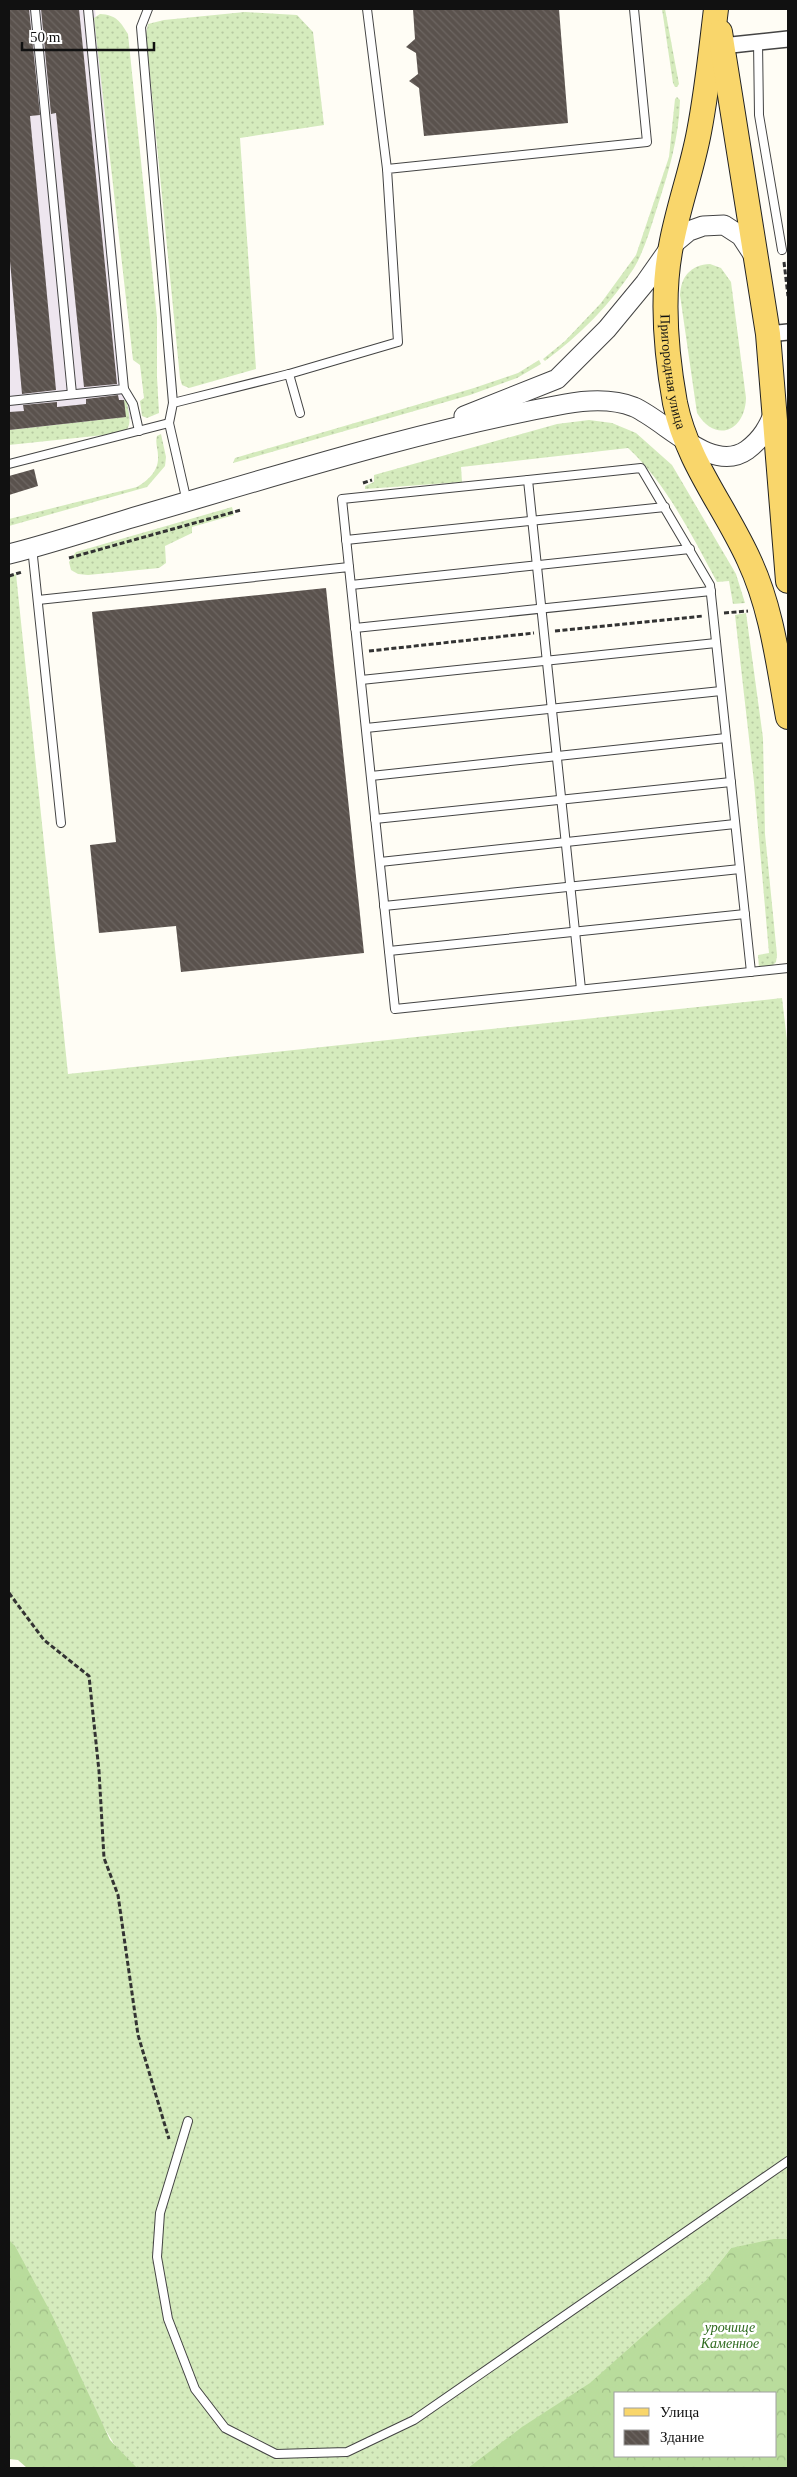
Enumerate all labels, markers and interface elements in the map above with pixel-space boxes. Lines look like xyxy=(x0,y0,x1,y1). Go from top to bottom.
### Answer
scale bar xyxy=(22,20,155,52)
text: 50 m xyxy=(30,29,61,45)
street label: Пригородная улица xyxy=(658,314,689,432)
park label: урочище Каменное xyxy=(700,2320,759,2351)
legend xyxy=(614,2392,777,2457)
text: Улица xyxy=(660,2404,699,2420)
text: Здание xyxy=(660,2429,704,2445)

